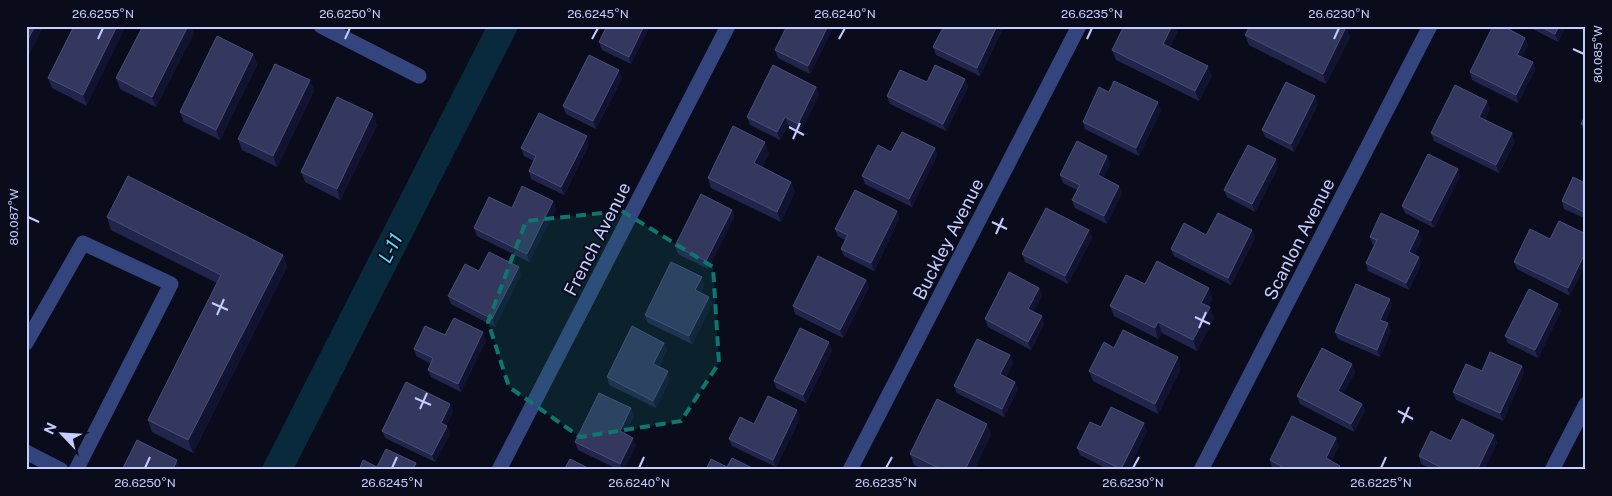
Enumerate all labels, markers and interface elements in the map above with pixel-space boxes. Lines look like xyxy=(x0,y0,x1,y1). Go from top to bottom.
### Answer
text: 26.6255°N xyxy=(72,7,134,21)
text: 26.6250°N xyxy=(319,7,381,21)
text: 26.6245°N xyxy=(567,7,629,21)
text: 26.6240°N xyxy=(814,7,876,21)
text: 26.6235°N xyxy=(1061,7,1123,21)
text: 26.6230°N xyxy=(1308,7,1370,21)
text: 80.085°W xyxy=(1591,25,1605,83)
street label: Buckley Avenue xyxy=(908,175,988,303)
street label: Scanlon Avenue xyxy=(1259,175,1339,303)
street label: French Avenue xyxy=(559,179,635,299)
text: 80.087°W xyxy=(7,188,21,245)
water label: L-11 xyxy=(373,230,407,266)
north arrow xyxy=(38,408,88,458)
text: N xyxy=(41,420,60,437)
text: 26.6250°N xyxy=(114,476,176,490)
text: 26.6245°N xyxy=(361,476,423,490)
text: 26.6240°N xyxy=(608,476,670,490)
text: 26.6235°N xyxy=(855,476,917,490)
text: 26.6230°N xyxy=(1102,476,1164,490)
text: 26.6225°N xyxy=(1350,476,1412,490)

